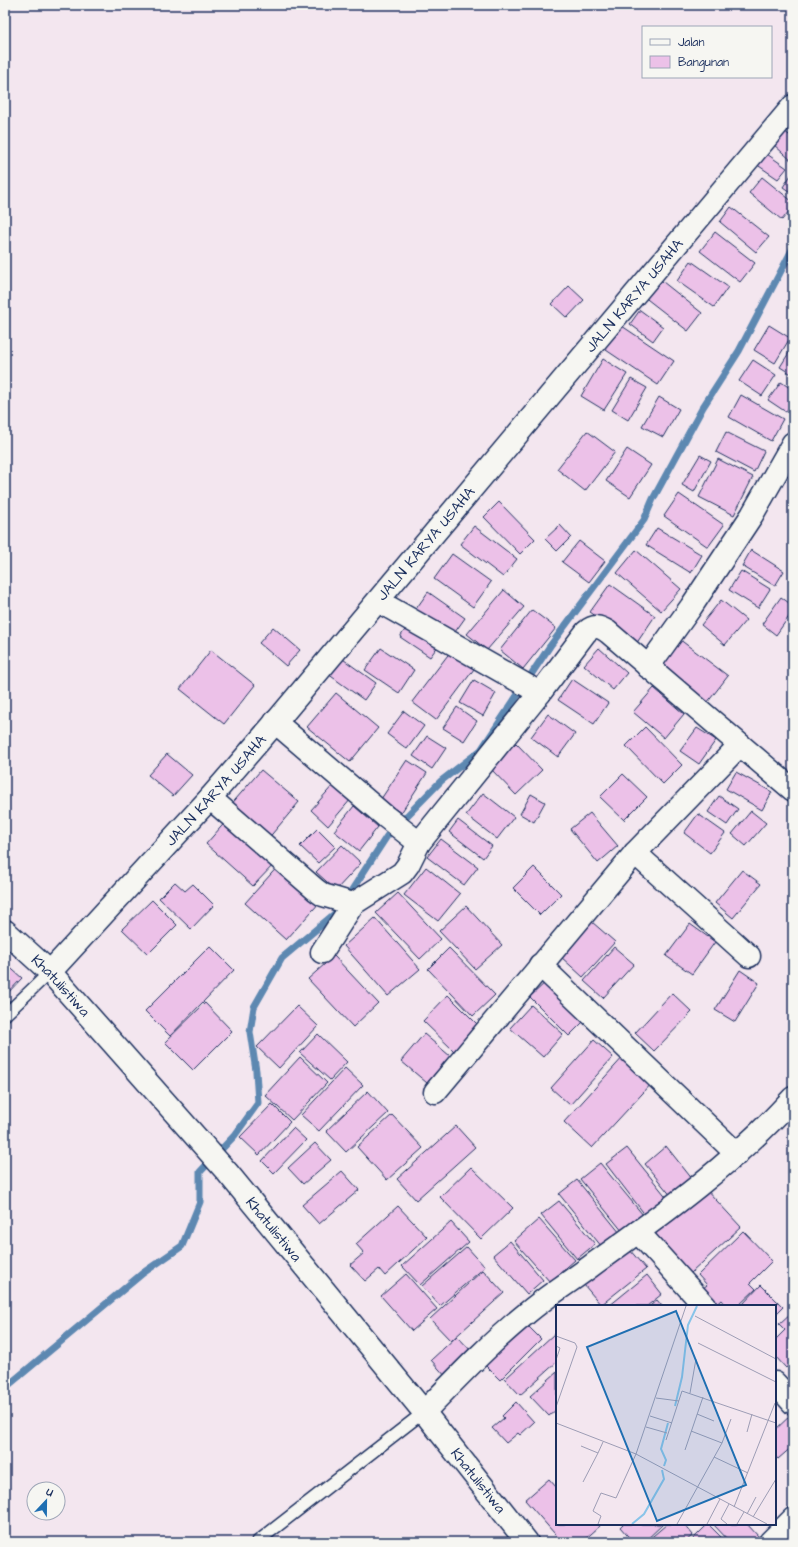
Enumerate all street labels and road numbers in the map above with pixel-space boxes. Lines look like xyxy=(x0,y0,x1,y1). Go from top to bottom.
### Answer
street label: JALN KARYA USAHA xyxy=(580,234,689,357)
street label: JALN KARYA USAHA xyxy=(372,482,480,605)
street label: JALN KARYA USAHA xyxy=(161,730,272,851)
street label: Khatulistiwa xyxy=(26,950,95,1022)
street label: Khatulistiwa xyxy=(241,1193,307,1267)
street label: Khatulistiwa xyxy=(445,1444,511,1518)

